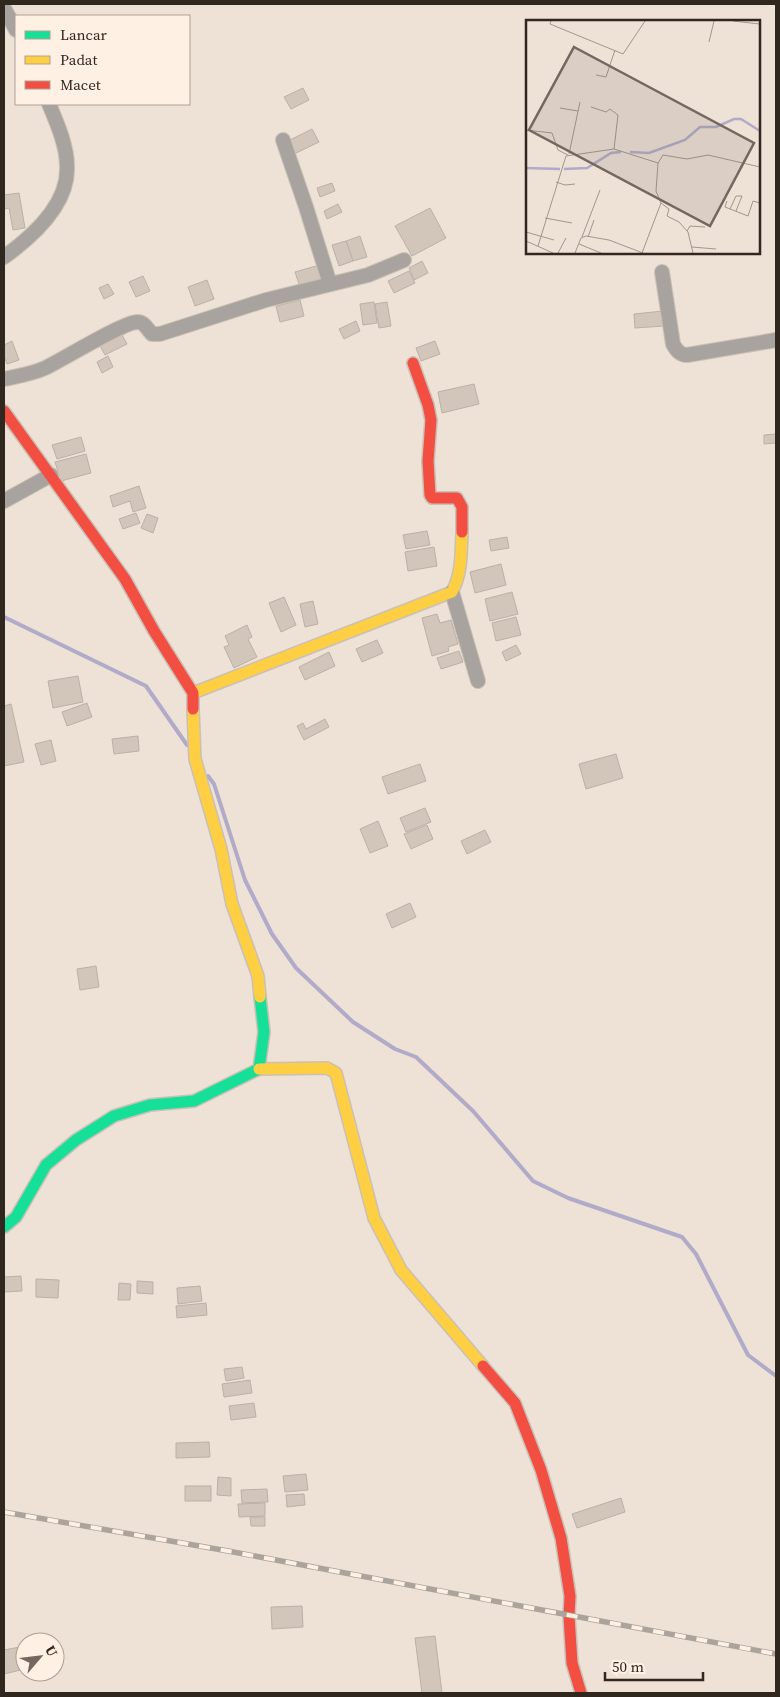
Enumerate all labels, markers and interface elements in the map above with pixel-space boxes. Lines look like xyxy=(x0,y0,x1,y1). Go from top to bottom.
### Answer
legend xyxy=(15,15,190,105)
inset map xyxy=(526,20,760,254)
text: Lancar xyxy=(60,24,107,45)
text: Padat xyxy=(60,49,97,70)
text: Macet xyxy=(60,74,101,95)
north arrow xyxy=(15,1632,65,1682)
text: U xyxy=(40,1642,63,1660)
scale bar xyxy=(605,1650,702,1682)
text: 50 m xyxy=(612,1656,644,1677)

